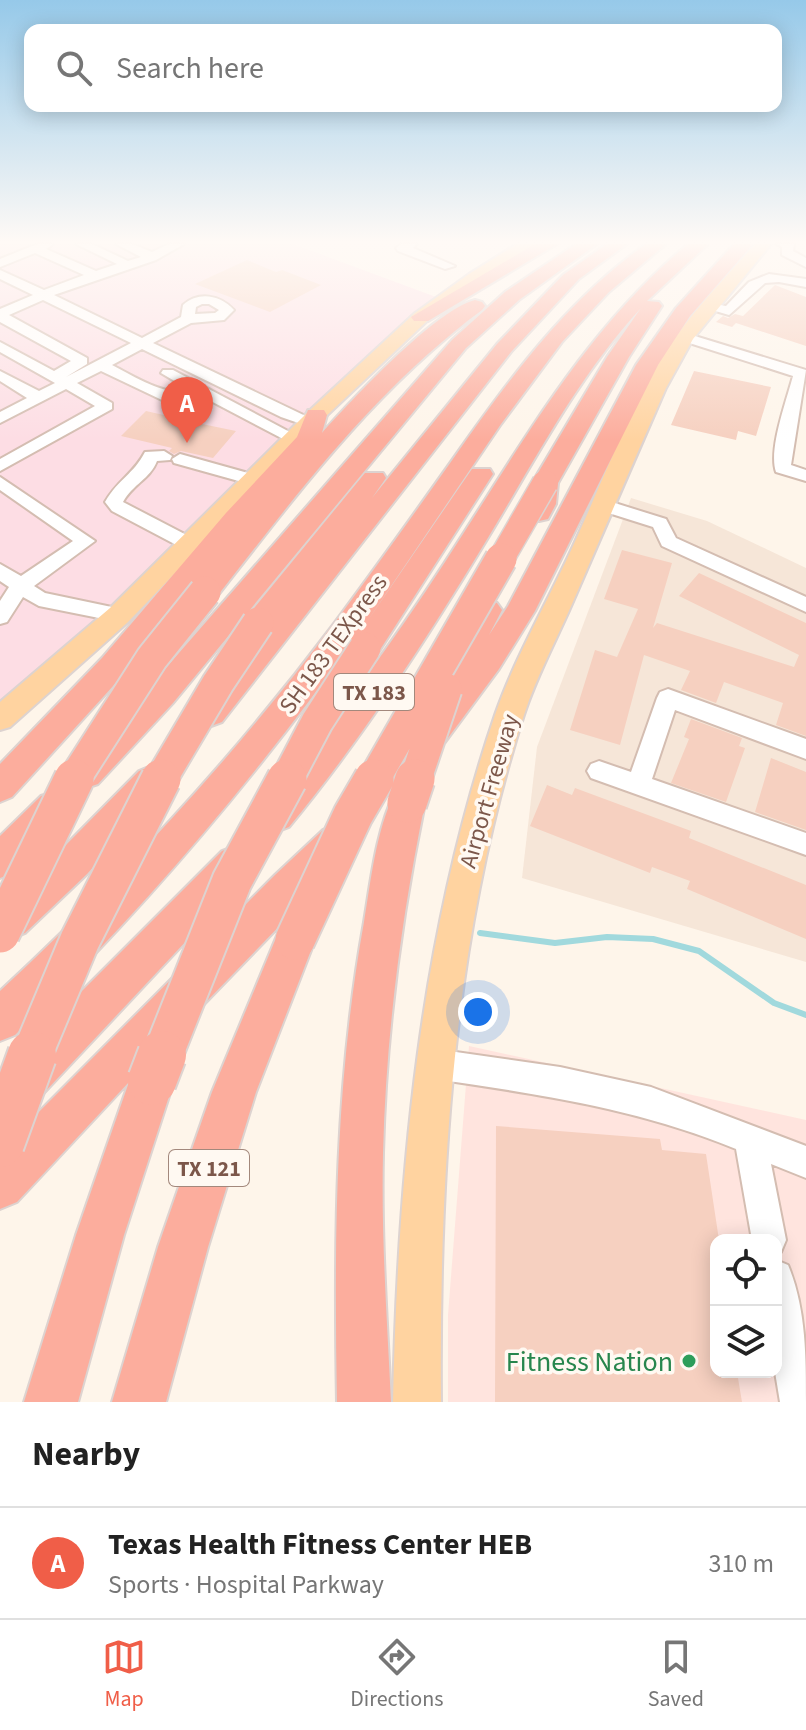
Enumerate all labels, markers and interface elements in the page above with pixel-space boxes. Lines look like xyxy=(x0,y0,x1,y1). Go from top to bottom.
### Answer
search box xyxy=(24,24,782,112)
icon: search xyxy=(52,46,96,90)
text: Search here xyxy=(116,47,264,90)
pin: A xyxy=(161,377,213,443)
street label: SH 183 TEXpress xyxy=(271,567,396,721)
road number: TX 183 xyxy=(334,674,414,710)
street label: Airport Freeway xyxy=(451,710,528,872)
your location xyxy=(458,992,498,1032)
road number: TX 121 xyxy=(169,1150,249,1186)
map controls xyxy=(710,1234,782,1378)
button: locate xyxy=(710,1234,782,1306)
button: layers xyxy=(710,1306,782,1378)
place label: Fitness Nation xyxy=(506,1342,673,1382)
marker: Fitness Nation xyxy=(680,1352,698,1370)
text: Nearby xyxy=(32,1430,140,1479)
text: Texas Health Fitness Center HEB xyxy=(108,1523,532,1566)
text: A xyxy=(51,1545,65,1582)
text: 310 m xyxy=(708,1545,774,1582)
text: Sports · Hospital Parkway xyxy=(108,1566,384,1603)
tab: Map xyxy=(102,1635,146,1715)
tab: Directions xyxy=(350,1635,443,1715)
tab: Saved xyxy=(648,1635,704,1715)

